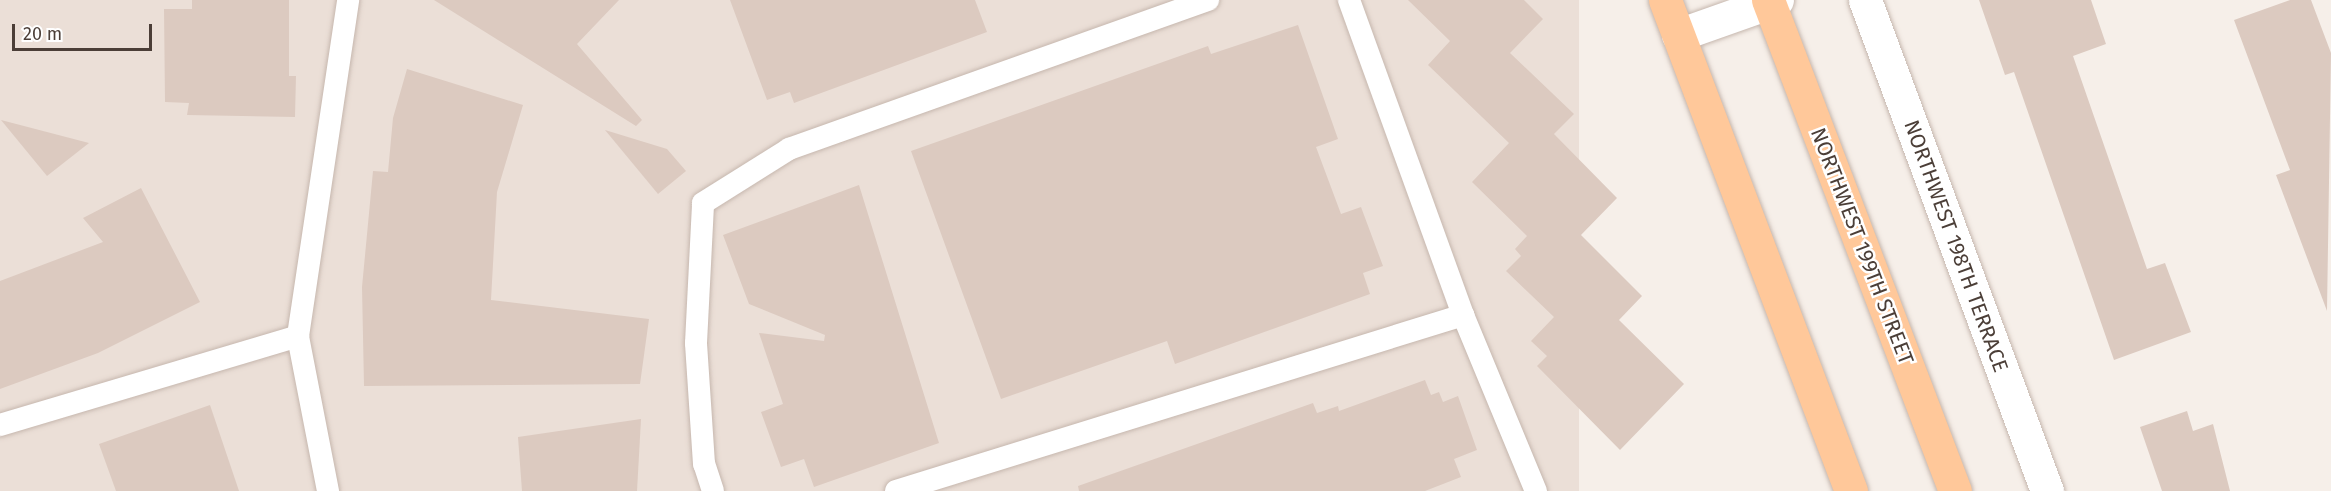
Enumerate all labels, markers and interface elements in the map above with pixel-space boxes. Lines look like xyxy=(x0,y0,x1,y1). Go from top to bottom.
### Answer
scale bar xyxy=(15,12,154,50)
text: 20 m xyxy=(23,23,62,45)
street label: NORTHWEST 198TH TERRACE xyxy=(1899,117,2013,375)
street label: NORTHWEST 199TH STREET xyxy=(1805,124,1919,368)

